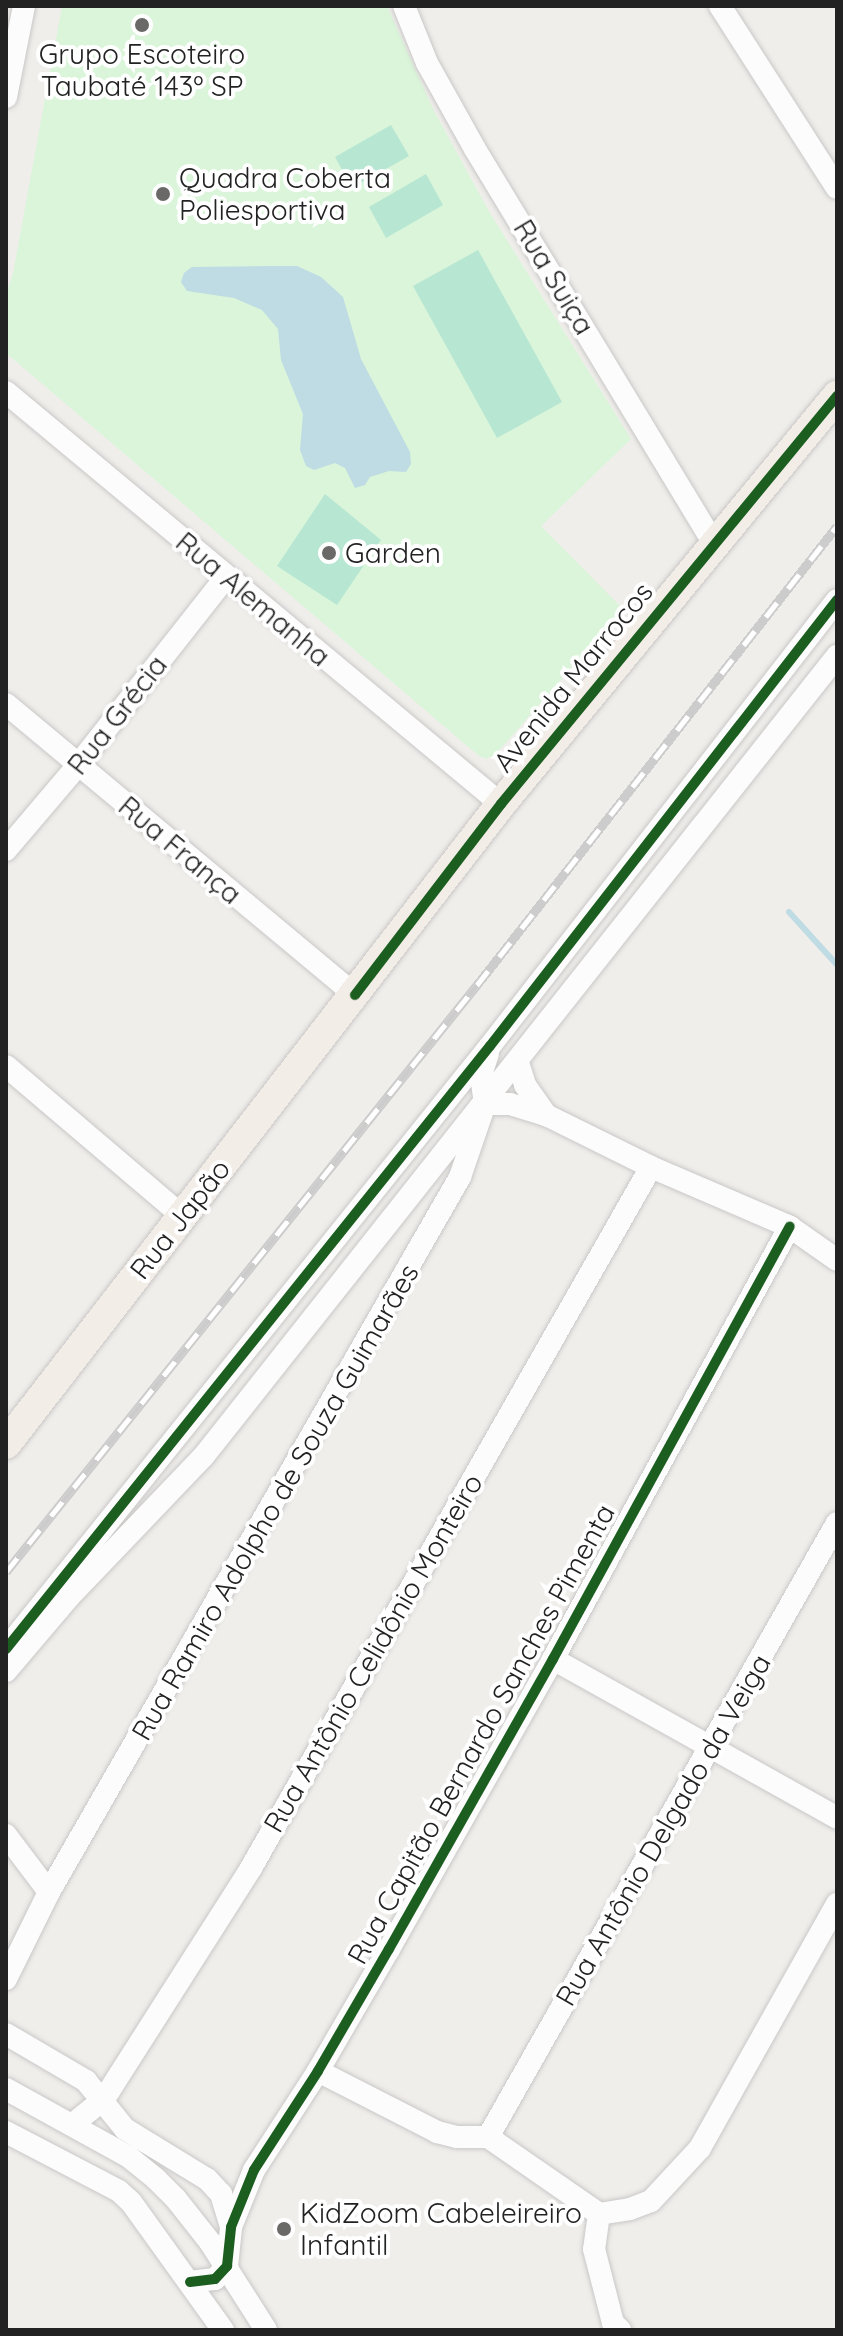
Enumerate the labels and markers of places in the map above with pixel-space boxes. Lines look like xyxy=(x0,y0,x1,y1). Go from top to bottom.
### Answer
marker: Grupo Escoteiro Taubaté 143º SP xyxy=(133,16,151,34)
place label: Grupo Escoteiro Taubaté 143º SP xyxy=(39,37,245,103)
place label: Quadra Coberta Poliesportiva xyxy=(179,161,391,227)
marker: Quadra Coberta Poliesportiva xyxy=(154,185,172,203)
place label: Garden xyxy=(345,536,441,570)
marker: Garden xyxy=(320,544,338,562)
place label: KidZoom Cabeleireiro Infantil xyxy=(300,2196,582,2262)
marker: KidZoom Cabeleireiro Infantil xyxy=(275,2220,293,2238)

